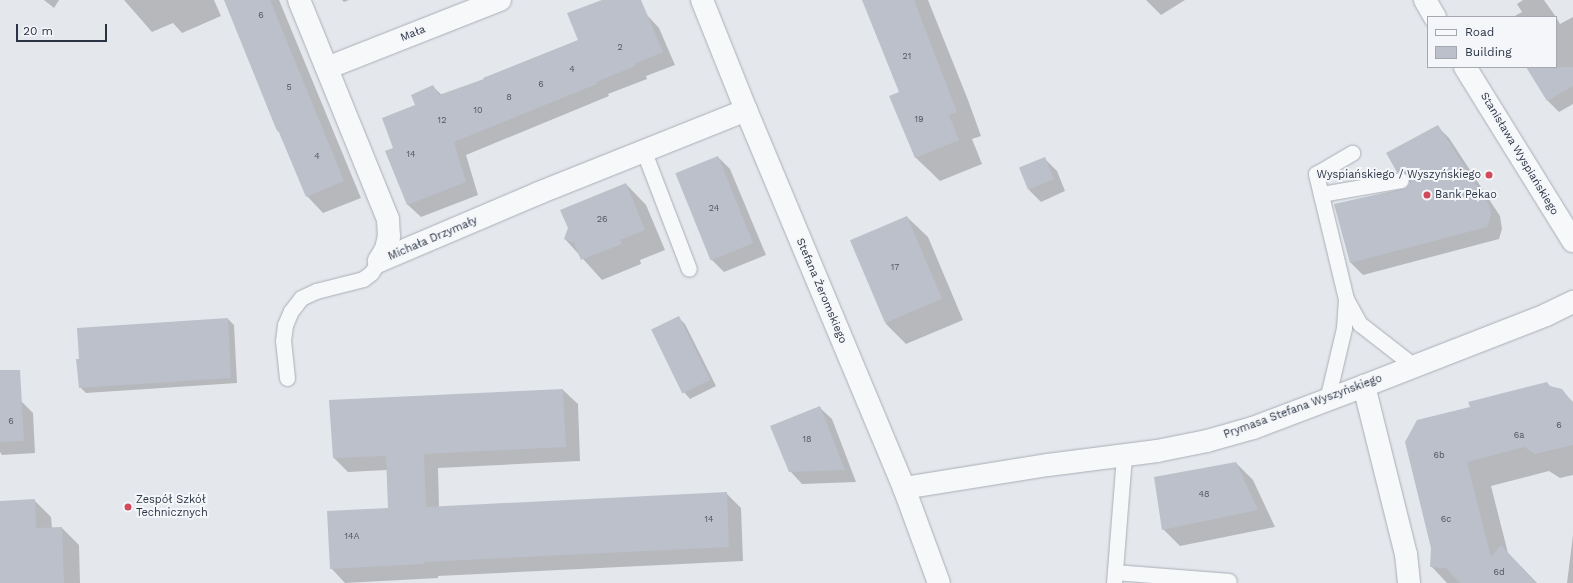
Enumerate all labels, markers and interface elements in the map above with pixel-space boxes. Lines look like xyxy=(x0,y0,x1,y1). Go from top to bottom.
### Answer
house number: 6 xyxy=(258,10,264,20)
scale bar xyxy=(18,16,109,42)
legend xyxy=(1427,16,1557,68)
street label: Mała xyxy=(399,23,427,45)
text: 20 m xyxy=(23,24,53,38)
text: Road xyxy=(1465,25,1494,39)
house number: 2 xyxy=(617,42,623,52)
text: Building xyxy=(1465,45,1512,59)
house number: 21 xyxy=(903,51,911,61)
house number: 4 xyxy=(569,64,575,74)
house number: 6 xyxy=(538,79,544,89)
house number: 5 xyxy=(286,82,292,92)
street label: Stanisława Wyspiańskiego xyxy=(1477,90,1561,218)
house number: 8 xyxy=(506,92,512,102)
house number: 10 xyxy=(473,105,483,115)
house number: 19 xyxy=(914,114,924,124)
house number: 12 xyxy=(438,115,446,125)
house number: 14 xyxy=(406,149,416,159)
house number: 4 xyxy=(314,151,320,161)
place label: Wyspiańskiego / Wyszyńskiego xyxy=(1316,168,1481,182)
marker: Wyspiańskiego / Wyszyńskiego xyxy=(1484,170,1494,180)
place label: Bank Pekao xyxy=(1435,188,1497,202)
marker: Bank Pekao xyxy=(1422,190,1432,200)
house number: 24 xyxy=(709,203,719,213)
street label: Michała Drzymały xyxy=(386,214,480,264)
house number: 26 xyxy=(597,214,607,224)
street label: Stefana Żeromskiego xyxy=(793,236,849,346)
house number: 17 xyxy=(891,262,899,272)
street label: Prymasa Stefana Wyszyńskiego xyxy=(1222,372,1384,442)
house number: 6 xyxy=(8,416,14,426)
house number: 6 xyxy=(1556,420,1562,430)
house number: 6a xyxy=(1514,430,1524,440)
house number: 18 xyxy=(802,434,812,444)
house number: 6b xyxy=(1433,450,1445,460)
house number: 48 xyxy=(1198,489,1210,499)
place label: Zespół Szkół Technicznych xyxy=(136,494,208,520)
marker: Zespół Szkół Technicznych xyxy=(123,502,133,512)
house number: 14 xyxy=(704,514,714,524)
house number: 6c xyxy=(1441,514,1451,524)
house number: 14A xyxy=(345,531,359,541)
house number: 6d xyxy=(1493,567,1505,577)

